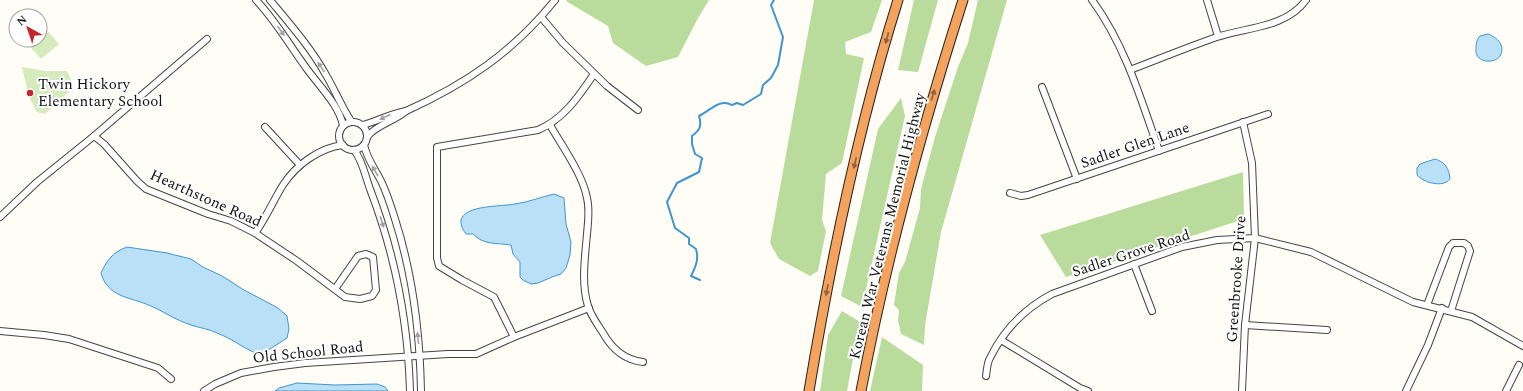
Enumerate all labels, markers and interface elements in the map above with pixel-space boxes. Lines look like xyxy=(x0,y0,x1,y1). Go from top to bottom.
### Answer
north arrow xyxy=(8,8,48,48)
text: N xyxy=(13,11,31,30)
one-way arrow xyxy=(277,25,285,36)
one-way arrow xyxy=(884,32,890,44)
one-way arrow xyxy=(317,62,325,73)
place label: Twin Hickory Elementary School xyxy=(38,73,163,113)
marker: Twin Hickory Elementary School xyxy=(25,88,35,98)
one-way arrow xyxy=(930,88,936,100)
street label: Korean War Veterans Memorial Highway xyxy=(843,90,932,362)
one-way arrow xyxy=(380,114,391,120)
street label: Sadler Glen Lane xyxy=(1078,116,1193,175)
one-way arrow xyxy=(851,157,857,170)
street label: Hearthstone Road xyxy=(146,164,265,233)
one-way arrow xyxy=(372,165,379,177)
street label: Greenbrooke Drive xyxy=(1221,215,1252,343)
one-way arrow xyxy=(379,216,385,228)
street label: Sadler Grove Road xyxy=(1069,224,1193,283)
one-way arrow xyxy=(824,284,830,297)
one-way arrow xyxy=(415,332,421,344)
street label: Old School Road xyxy=(252,335,364,370)

